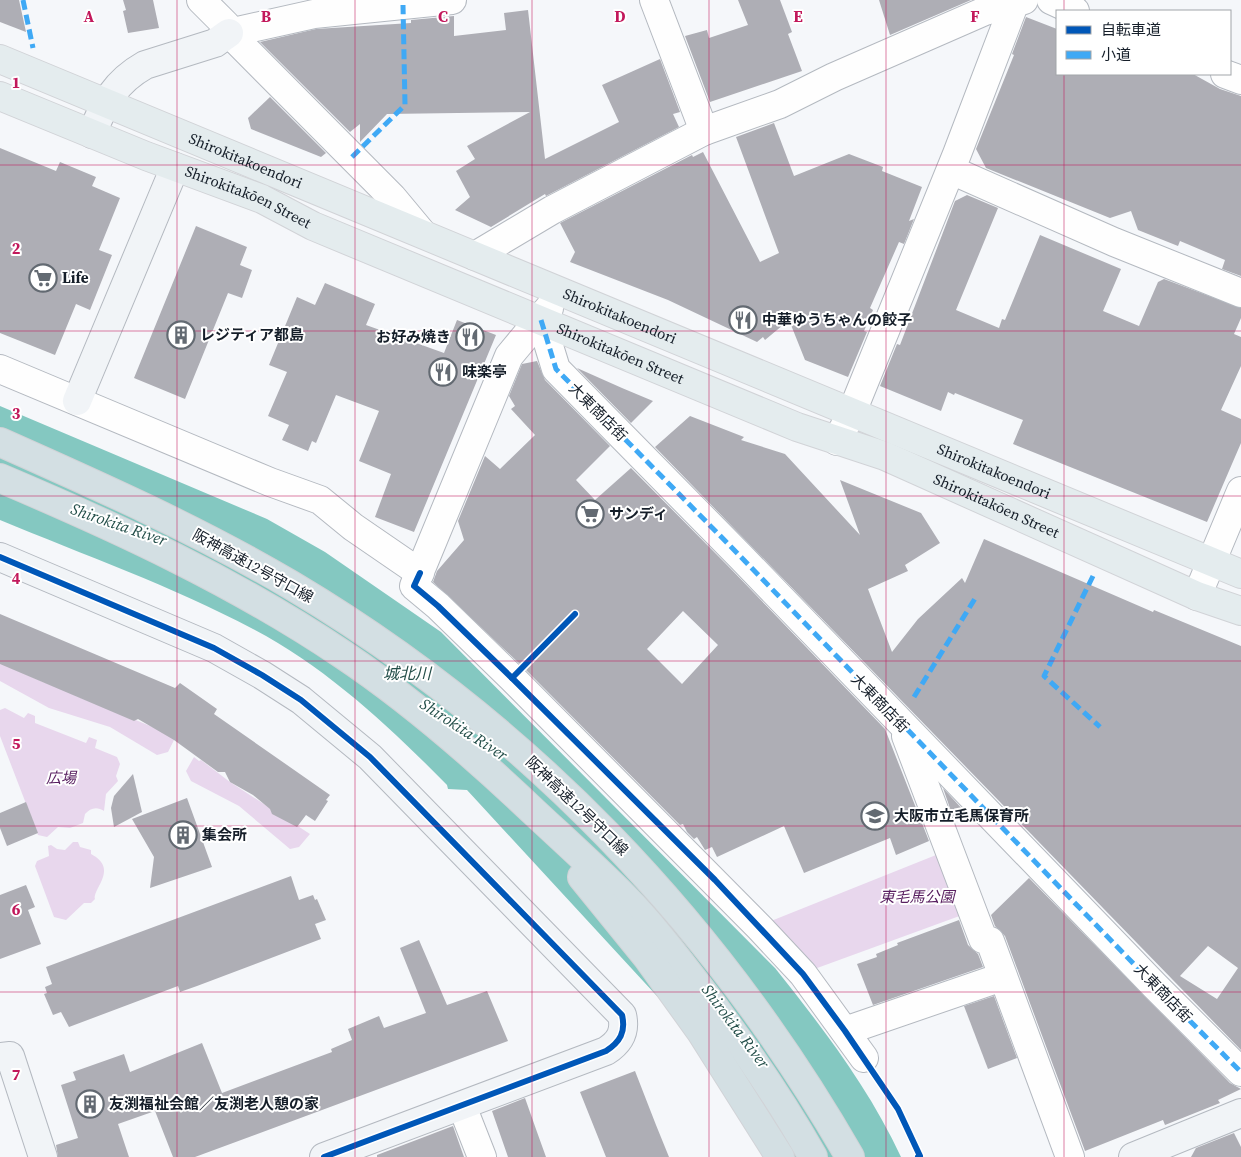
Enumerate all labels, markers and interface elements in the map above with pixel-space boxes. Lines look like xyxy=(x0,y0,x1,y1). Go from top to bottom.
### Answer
text: A xyxy=(84,5,95,27)
text: B xyxy=(261,5,272,27)
text: C xyxy=(438,5,448,27)
text: D xyxy=(614,5,626,27)
text: E xyxy=(793,5,803,27)
text: F xyxy=(970,5,980,27)
legend xyxy=(1056,10,1231,75)
text: 自転車道 xyxy=(1101,19,1161,40)
text: 小道 xyxy=(1101,44,1131,65)
text: 1 xyxy=(12,71,20,93)
street label: Shirokitakoendori xyxy=(186,128,306,193)
street label: Shirokitakōen Street xyxy=(182,160,315,233)
text: 2 xyxy=(12,237,21,259)
supermarket icon: Life xyxy=(28,263,58,293)
place label: Life xyxy=(62,267,89,288)
street label: Shirokitakoendori xyxy=(560,283,680,349)
restaurant icon: 中華ゆうちゃんの餃子 xyxy=(728,305,758,335)
place label: 中華ゆうちゃんの餃子 xyxy=(762,309,912,330)
street label: Shirokitakōen Street xyxy=(554,317,687,389)
building icon: レジティア都島 xyxy=(166,320,196,350)
restaurant icon: お好み焼き xyxy=(455,322,485,352)
place label: レジティア都島 xyxy=(200,324,304,345)
place label: お好み焼き xyxy=(376,326,451,347)
restaurant icon: 味楽亭 xyxy=(428,357,458,387)
place label: 味楽亭 xyxy=(462,361,507,382)
street label: 大東商店街 xyxy=(564,378,632,446)
text: 3 xyxy=(12,402,21,424)
street label: Shirokitakoendori xyxy=(934,438,1054,504)
street label: Shirokitakōen Street xyxy=(930,468,1063,543)
water label: Shirokita River xyxy=(68,497,170,551)
supermarket icon: サンディ xyxy=(575,499,605,529)
place label: サンディ xyxy=(609,503,668,524)
street label: 阪神高速12号守口線 xyxy=(189,524,317,607)
text: 4 xyxy=(12,567,21,589)
water label: 城北川 xyxy=(383,662,433,684)
street label: 大東商店街 xyxy=(847,668,914,737)
water label: Shirokita River xyxy=(416,693,512,766)
text: 5 xyxy=(12,732,21,754)
street label: 阪神高速12号守口線 xyxy=(521,751,633,860)
park label: 広場 xyxy=(46,767,78,788)
school or university icon: 大阪市立毛馬保育所 xyxy=(860,801,890,831)
place label: 大阪市立毛馬保育所 xyxy=(894,805,1029,826)
building icon: 集会所 xyxy=(168,820,198,850)
place label: 集会所 xyxy=(201,824,247,845)
park label: 東毛馬公園 xyxy=(879,886,956,907)
text: 6 xyxy=(12,898,21,920)
street label: 大東商店街 xyxy=(1130,958,1197,1027)
water label: Shirokita River xyxy=(697,979,775,1073)
text: 7 xyxy=(12,1063,21,1085)
building icon: 友渕福祉会館／友渕老人憩の家 xyxy=(75,1089,105,1119)
place label: 友渕福祉会館／友渕老人憩の家 xyxy=(109,1093,319,1114)

